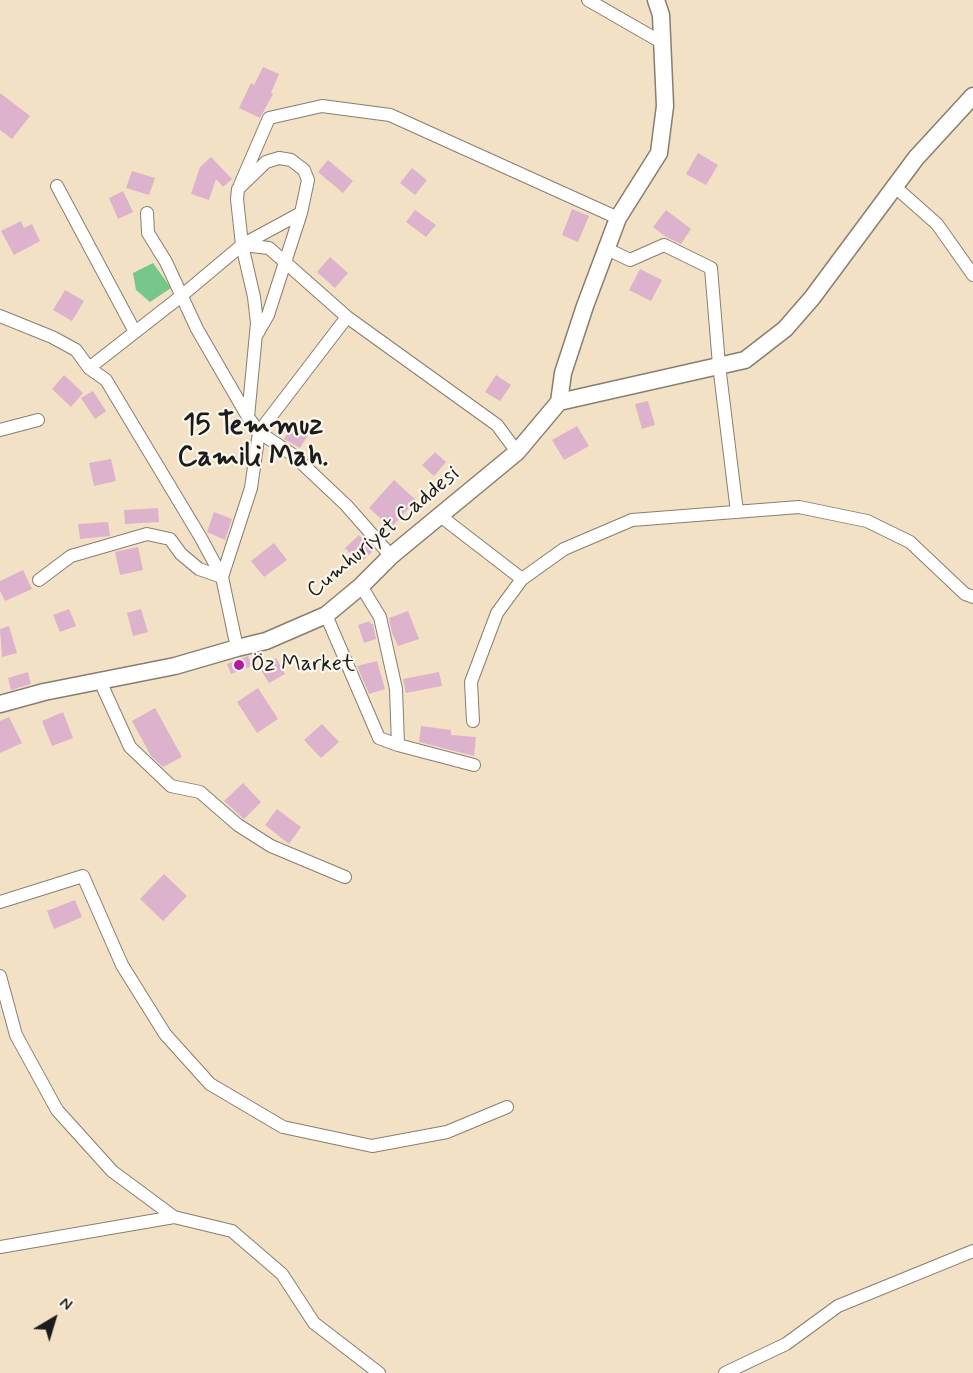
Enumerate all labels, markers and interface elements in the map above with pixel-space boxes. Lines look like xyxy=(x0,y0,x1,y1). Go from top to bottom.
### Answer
district label: 15 Temmuz Camili Mah. xyxy=(178,410,328,476)
street label: Cumhuriyet Caddesi xyxy=(302,462,466,604)
place label: Öz Market xyxy=(251,652,355,678)
marker: Öz Market xyxy=(232,658,246,672)
north arrow xyxy=(24,1289,84,1349)
text: N xyxy=(55,1293,76,1316)

